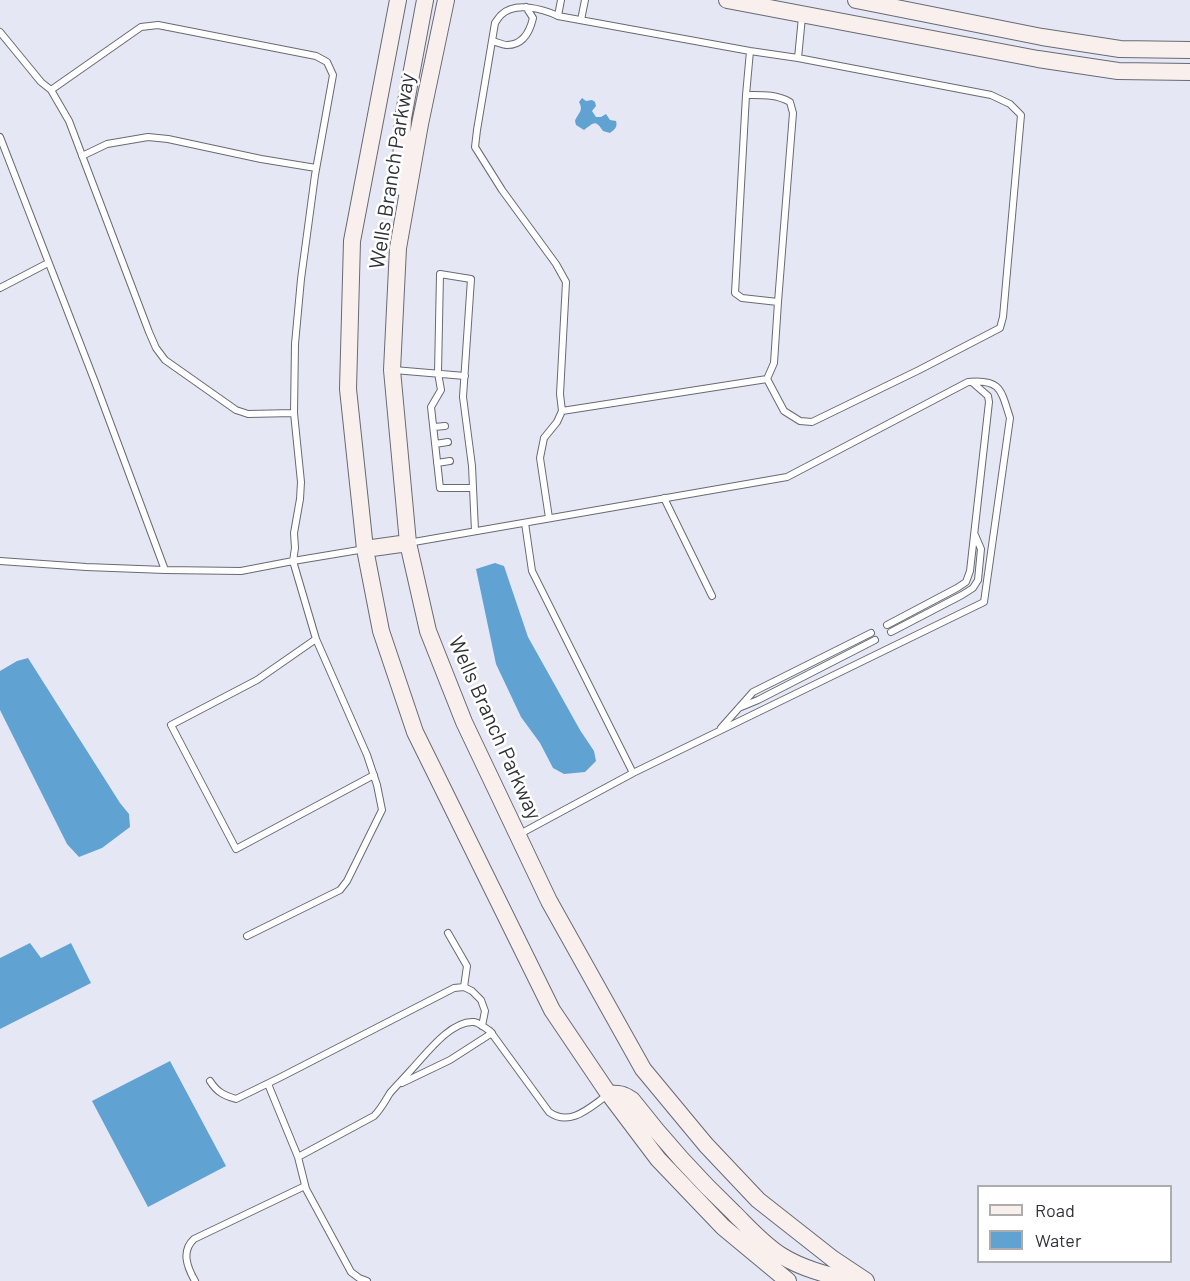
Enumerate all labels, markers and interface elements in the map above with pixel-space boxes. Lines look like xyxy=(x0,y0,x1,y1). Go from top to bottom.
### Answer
street label: Wells Branch Parkway xyxy=(364,71,420,271)
street label: Wells Branch Parkway xyxy=(443,632,547,824)
legend xyxy=(977,1185,1172,1263)
text: Road xyxy=(1035,1199,1075,1221)
text: Water xyxy=(1035,1229,1082,1251)

